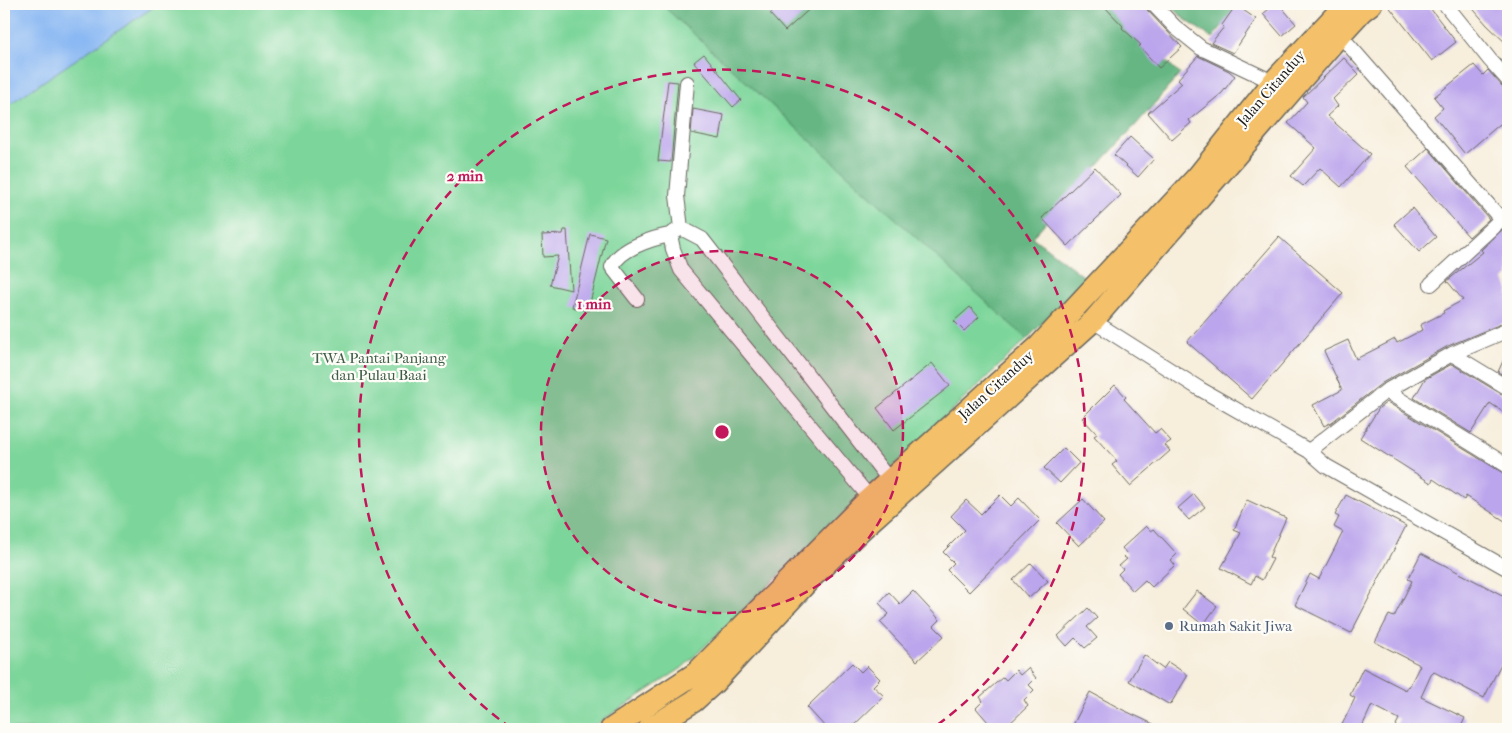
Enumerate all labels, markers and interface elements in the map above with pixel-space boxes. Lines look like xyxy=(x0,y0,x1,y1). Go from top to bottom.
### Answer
street label: Jalan Citanduy xyxy=(1232,46,1310,130)
text: 2 min xyxy=(447,167,484,185)
text: 1 min xyxy=(577,295,611,313)
street label: Jalan Citanduy xyxy=(954,346,1038,424)
park label: TWA Pantai Panjang dan Pulau Baai xyxy=(312,349,447,384)
centre of rings xyxy=(713,423,731,441)
place label: Rumah Sakit Jiwa xyxy=(1179,617,1293,635)
marker: Rumah Sakit Jiwa xyxy=(1163,620,1175,632)

